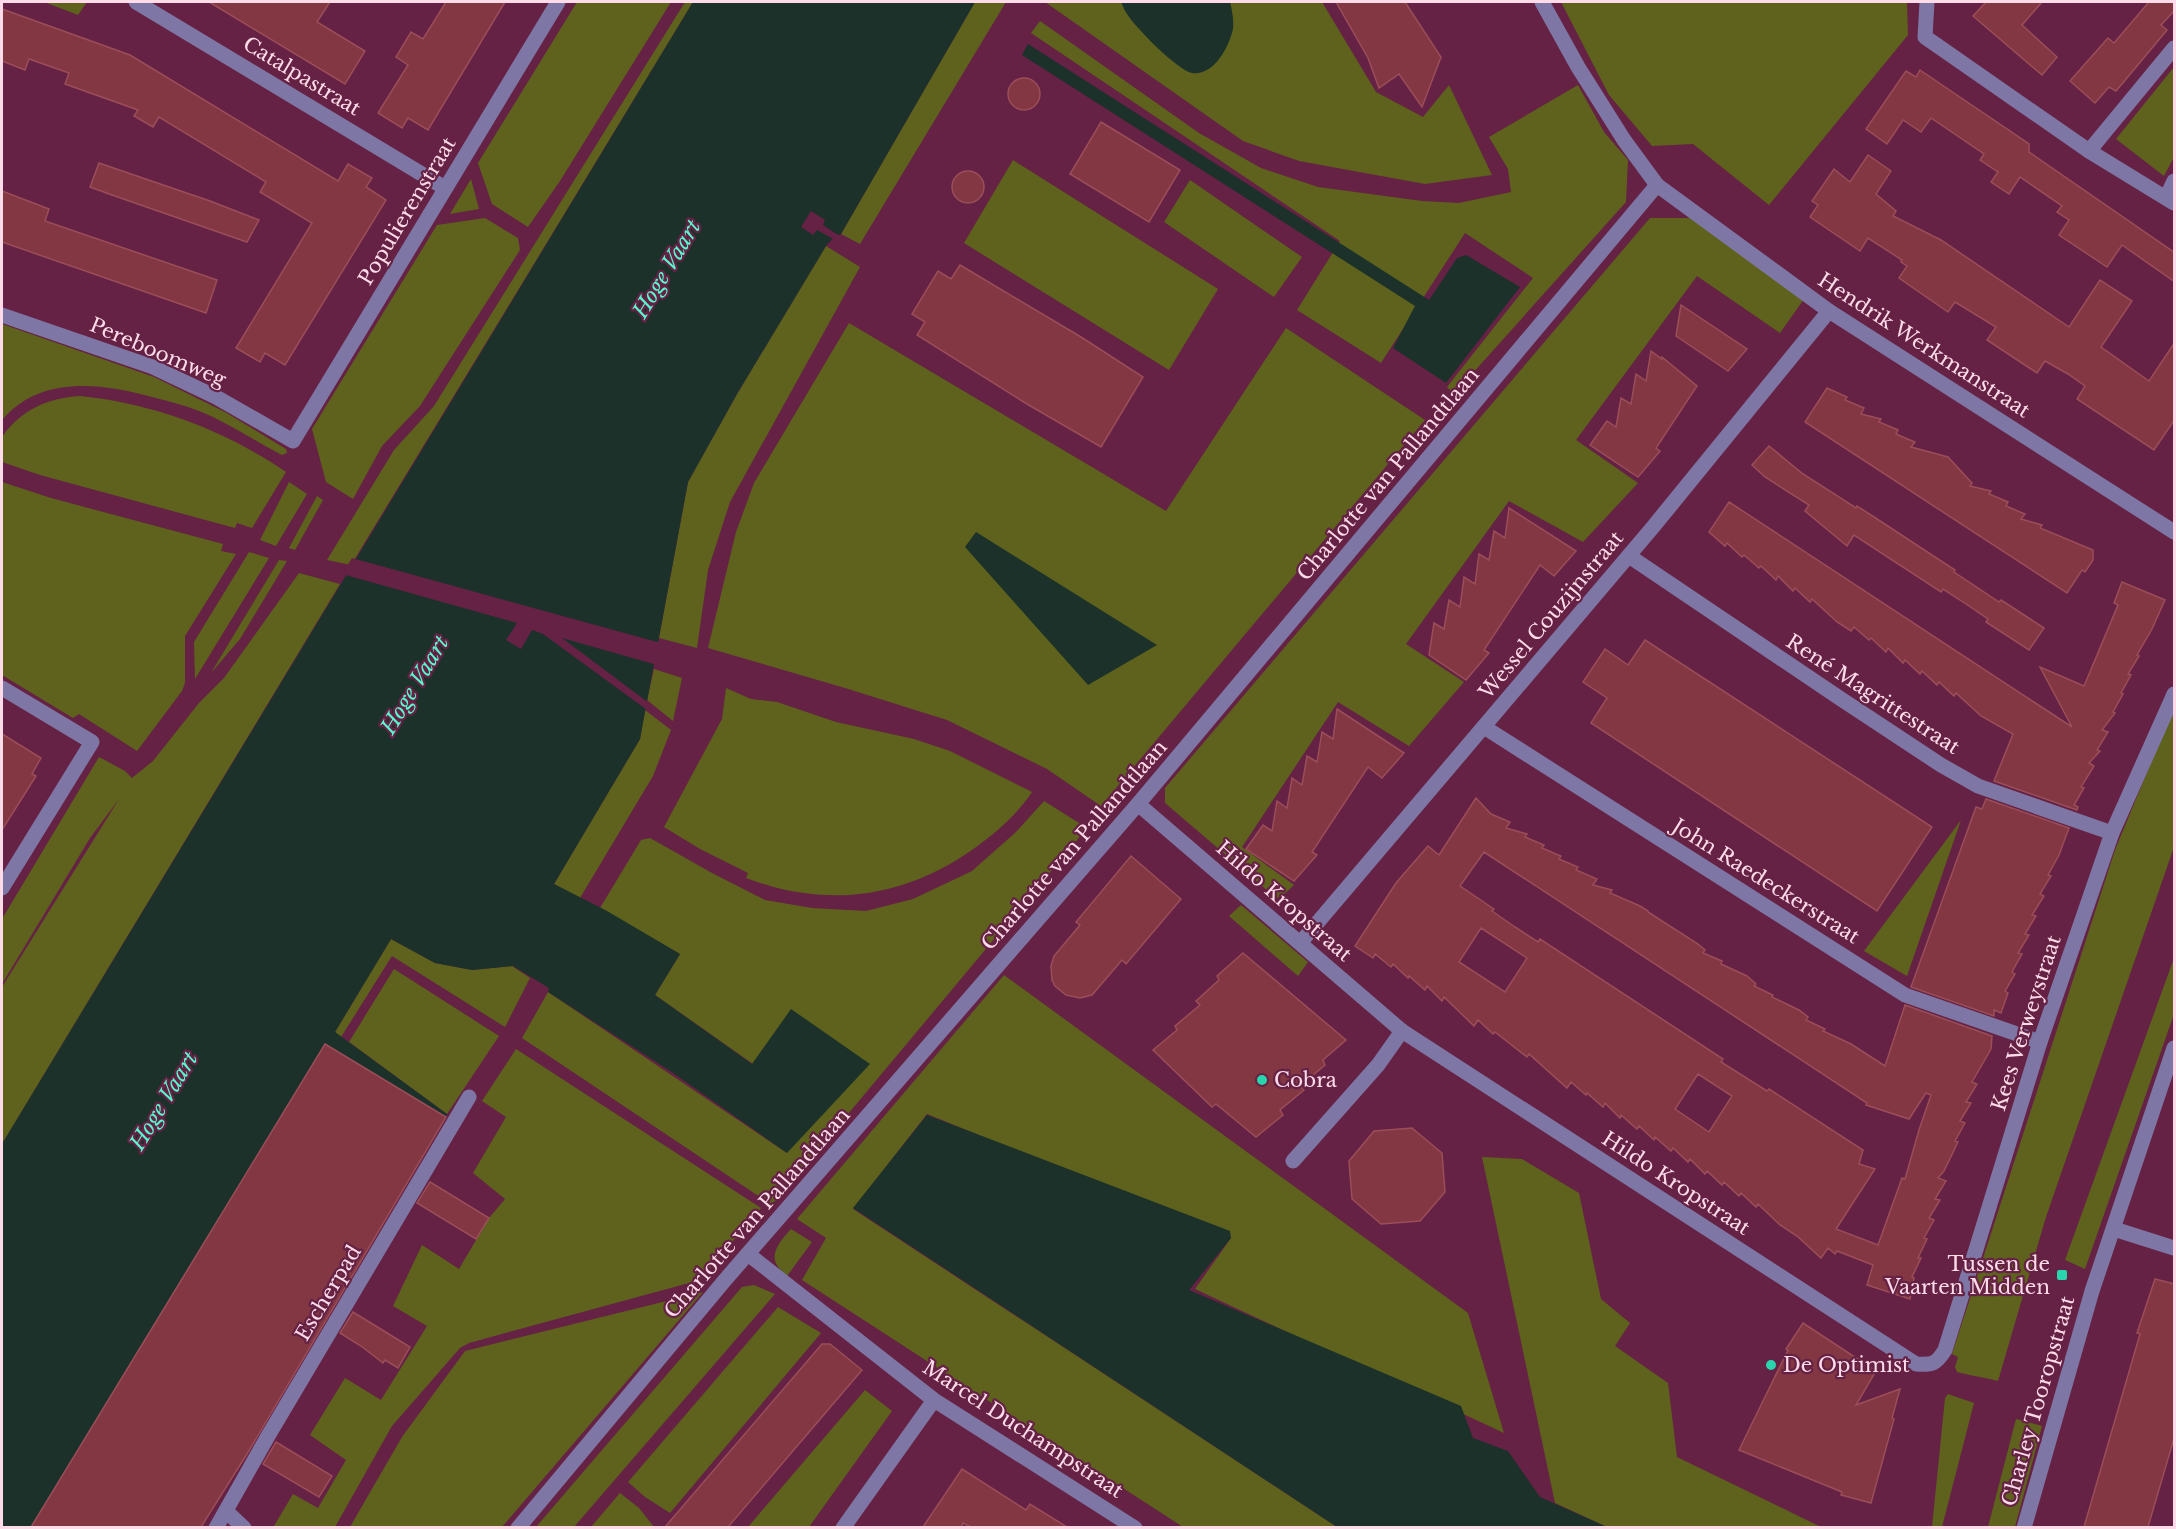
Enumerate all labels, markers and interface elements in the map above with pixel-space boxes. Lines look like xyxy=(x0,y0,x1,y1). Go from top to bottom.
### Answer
street label: Catalpastraat xyxy=(239,32,365,121)
street label: Populierenstraat xyxy=(353,132,461,289)
water label: Hoge Vaart xyxy=(627,215,707,324)
street label: Hendrik Werkmanstraat xyxy=(1814,268,2035,423)
street label: Pereboomweg xyxy=(86,312,231,392)
street label: Charlotte van Pallandtlaan xyxy=(1292,363,1484,585)
street label: Wessel Couzijnstraat xyxy=(1473,526,1628,705)
street label: René Magrittestraat xyxy=(1782,629,1965,759)
water label: Hoge Vaart xyxy=(375,631,455,740)
street label: Charlotte van Pallandtlaan xyxy=(976,735,1172,955)
street label: John Raedeckerstraat xyxy=(1665,812,1864,949)
street label: Hildo Kropstraat xyxy=(1211,836,1357,967)
street label: Kees Verweystraat xyxy=(1986,932,2066,1114)
water label: Hoge Vaart xyxy=(124,1047,204,1156)
place label: Cobra xyxy=(1274,1068,1338,1092)
marker: Cobra xyxy=(1255,1073,1269,1087)
street label: Charlotte van Pallandtlaan xyxy=(659,1103,855,1323)
street label: Hildo Kropstraat xyxy=(1598,1126,1755,1240)
street label: Escherpad xyxy=(290,1241,366,1345)
place label: Tussen de Vaarten Midden xyxy=(1884,1252,2050,1299)
marker: Tussen de Vaarten Midden xyxy=(2055,1268,2069,1282)
street label: Charley Tooropstraat xyxy=(1997,1293,2080,1509)
place label: De Optimist xyxy=(1783,1353,1910,1377)
street label: Marcel Duchampstraat xyxy=(918,1355,1128,1503)
marker: De Optimist xyxy=(1764,1358,1778,1372)

